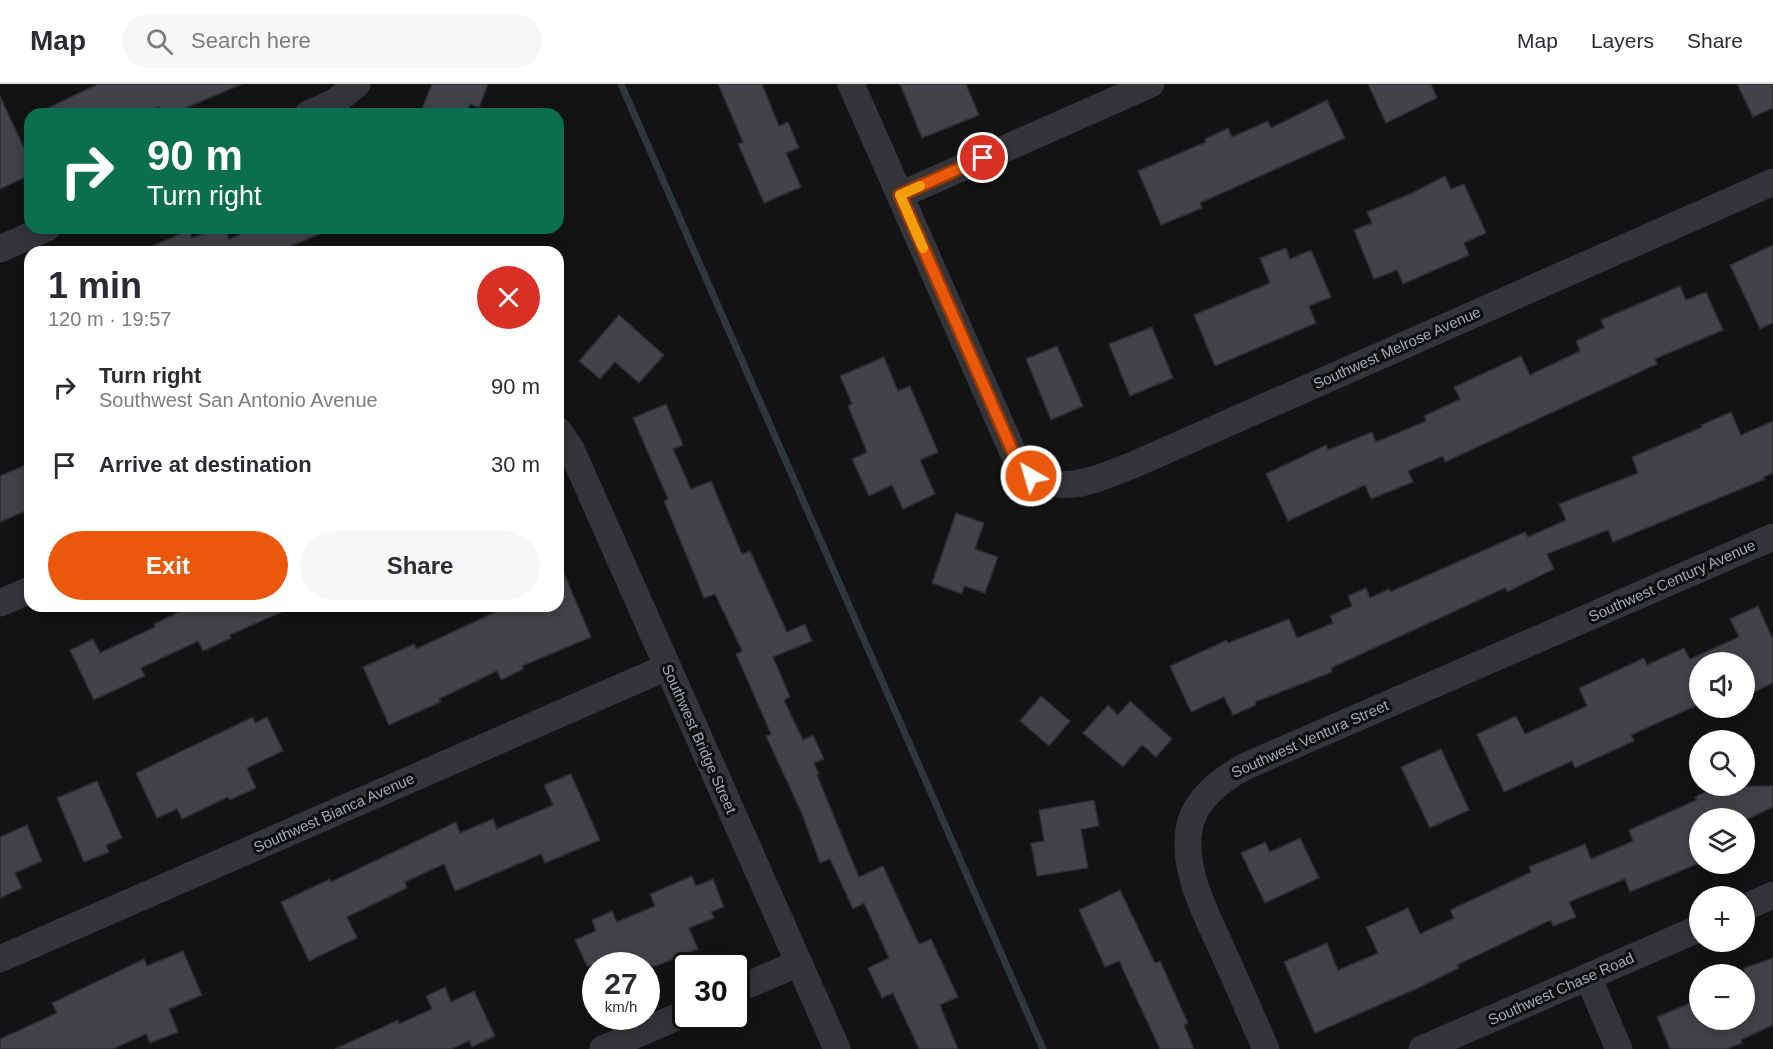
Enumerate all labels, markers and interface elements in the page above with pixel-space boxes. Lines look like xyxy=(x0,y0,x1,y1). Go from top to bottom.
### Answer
search box xyxy=(122,14,542,68)
text: Map xyxy=(30,25,86,56)
icon: search xyxy=(143,25,176,58)
text: Search here xyxy=(191,28,311,53)
text: Map xyxy=(1517,29,1558,52)
text: Layers xyxy=(1591,29,1654,52)
text: Share xyxy=(1687,29,1743,52)
icon: right xyxy=(48,132,126,210)
text: 90 m xyxy=(147,132,243,179)
pin xyxy=(957,132,1008,183)
icon: arrive xyxy=(966,141,999,174)
text: Turn right xyxy=(147,181,262,211)
text: 1 min xyxy=(48,265,142,306)
button: close xyxy=(477,266,540,329)
street label: Southwest Melrose Avenue xyxy=(1310,303,1483,392)
text: 120 m · 19:57 xyxy=(48,308,171,330)
text: Turn right xyxy=(99,363,201,388)
icon: right xyxy=(48,371,81,404)
text: 90 m xyxy=(491,374,540,399)
text: Southwest San Antonio Avenue xyxy=(99,389,378,411)
position arrow xyxy=(999,444,1063,508)
icon: arrive xyxy=(48,449,81,482)
text: Arrive at destination xyxy=(99,452,312,477)
text: 30 m xyxy=(491,452,540,477)
button: Exit xyxy=(48,531,288,600)
button: Share xyxy=(300,531,540,600)
street label: Southwest Century Avenue xyxy=(1586,536,1758,625)
map controls xyxy=(1689,652,1755,1030)
button: sound xyxy=(1689,652,1755,718)
street label: Southwest Bridge Street xyxy=(659,661,740,817)
street label: Southwest Ventura Street xyxy=(1229,696,1392,781)
button: search xyxy=(1689,730,1755,796)
street label: Southwest Bianca Avenue xyxy=(251,769,417,856)
button: layers xyxy=(1689,808,1755,874)
button: + xyxy=(1689,886,1755,952)
street label: Southwest Chase Road xyxy=(1485,949,1636,1028)
speed limit sign: 30 xyxy=(672,952,750,1030)
button: − xyxy=(1689,964,1755,1030)
text: 27 xyxy=(604,967,638,1000)
text: km/h xyxy=(605,998,637,1015)

